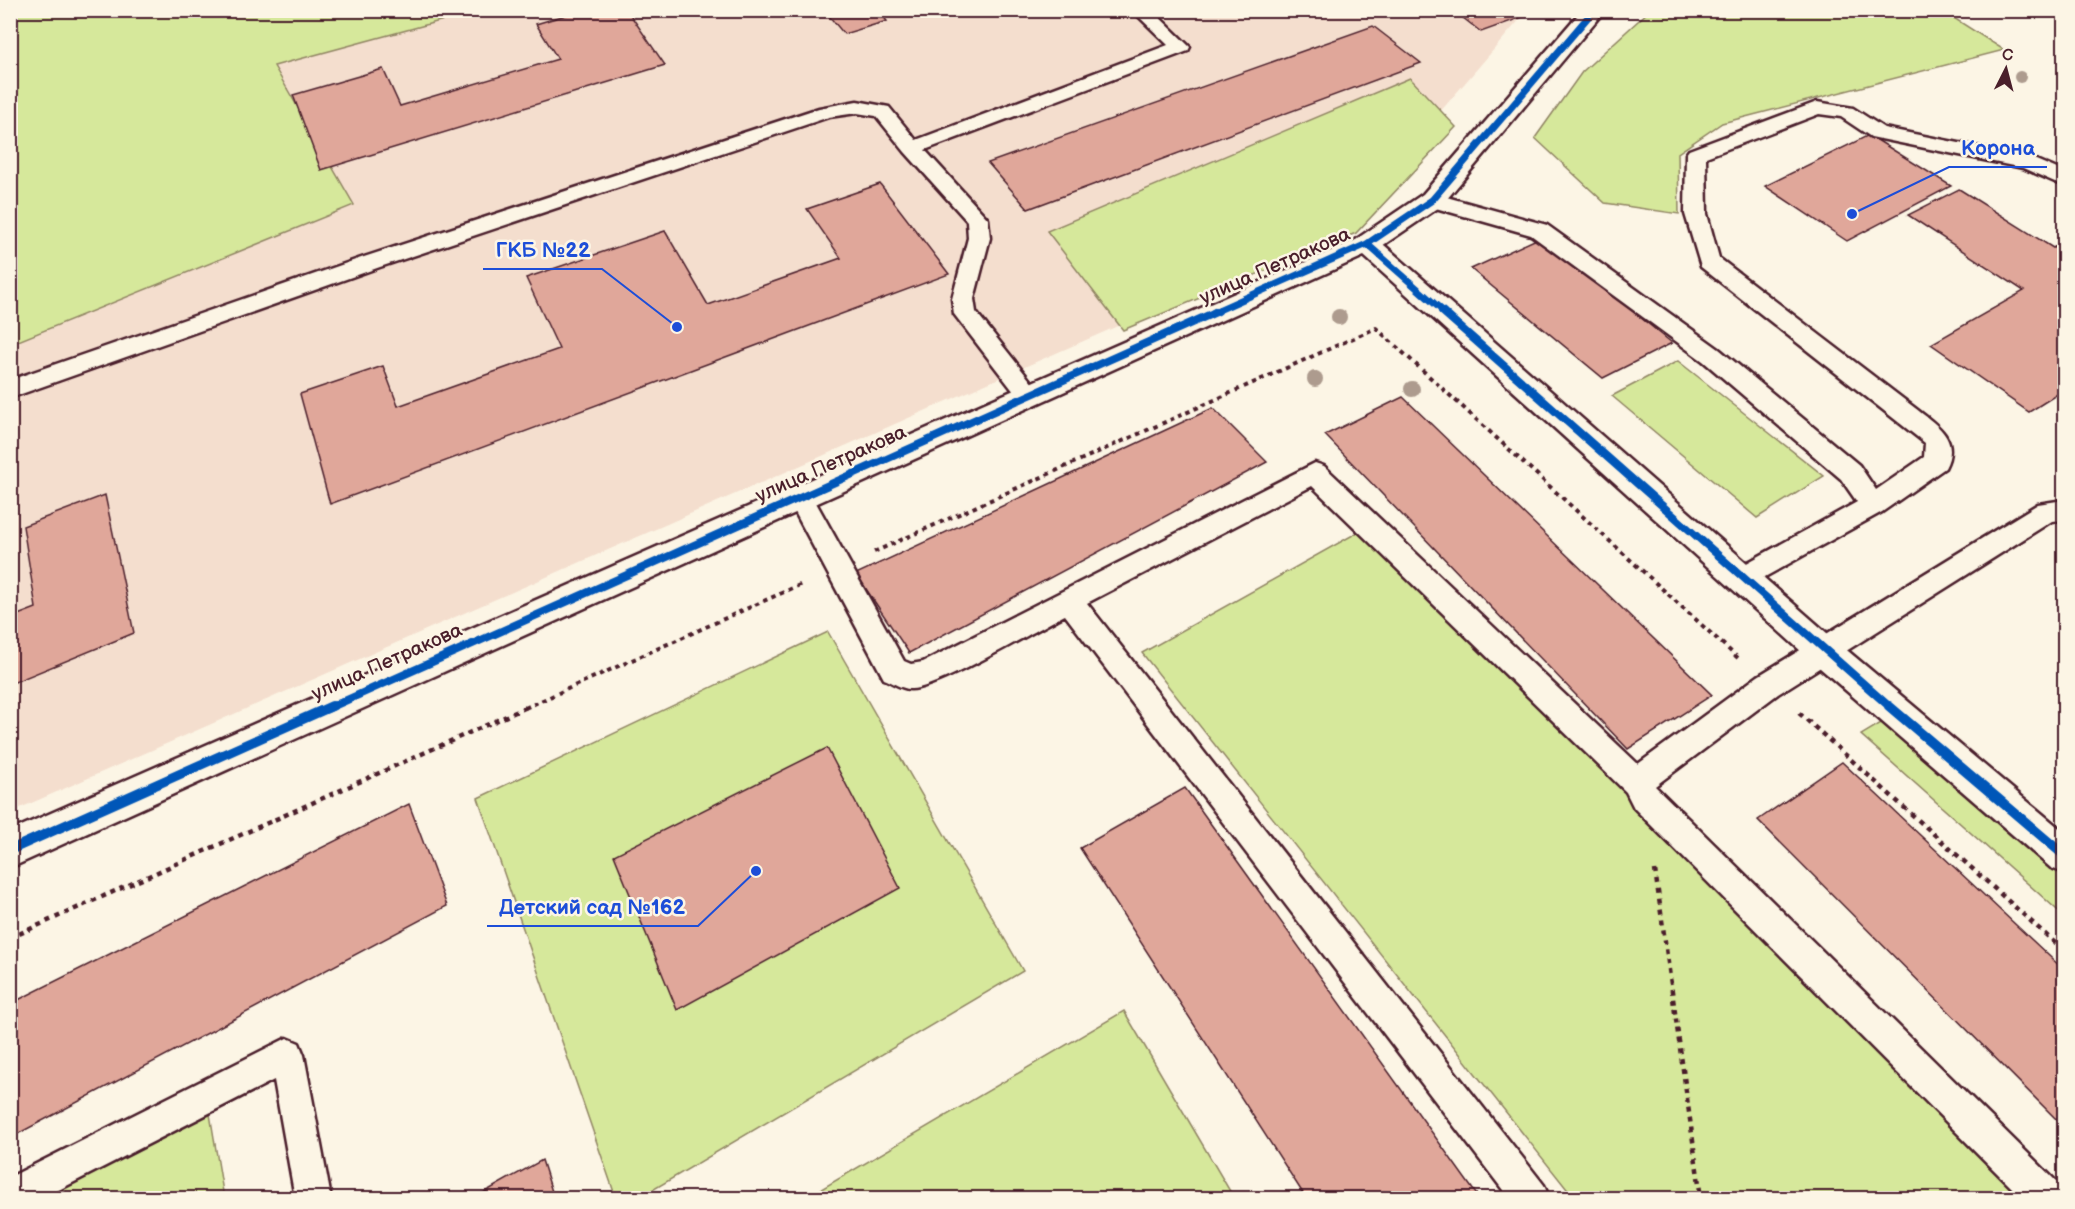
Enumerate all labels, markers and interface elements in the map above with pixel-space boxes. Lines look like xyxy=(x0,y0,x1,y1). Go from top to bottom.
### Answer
north arrow xyxy=(1976,39,2036,99)
text: С xyxy=(2001,46,2014,66)
callout: Корона xyxy=(1949,128,2047,167)
text: Корона xyxy=(1961,136,2036,161)
street label: улица Петракова xyxy=(1196,222,1354,310)
callout: ГКБ №22 xyxy=(483,230,602,269)
text: ГКБ №22 xyxy=(496,238,591,263)
street label: улица Петракова xyxy=(752,420,910,508)
street label: улица Петракова xyxy=(308,618,466,706)
callout: Детский сад №162 xyxy=(487,887,698,926)
text: Детский сад №162 xyxy=(499,895,686,920)

